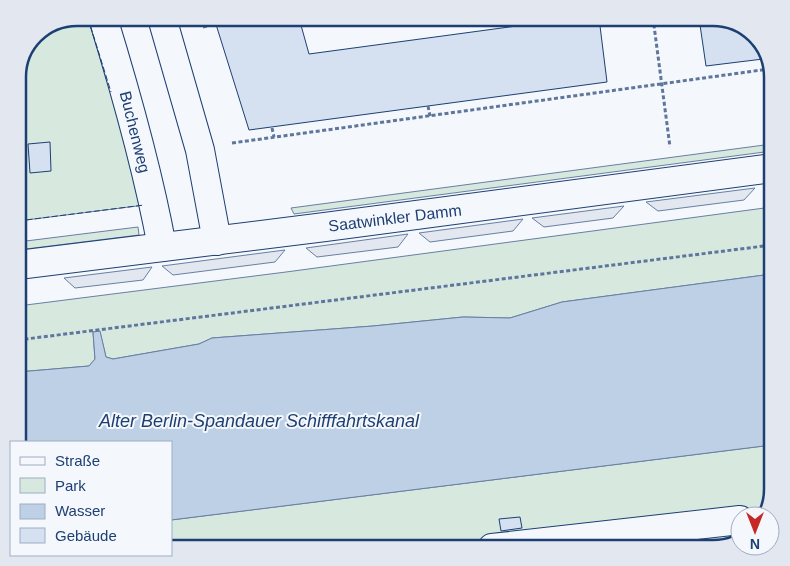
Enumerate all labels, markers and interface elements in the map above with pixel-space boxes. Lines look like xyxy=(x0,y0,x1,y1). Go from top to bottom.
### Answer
street label: Buchenweg xyxy=(117,89,153,175)
street label: Saatwinkler Damm xyxy=(327,201,463,235)
water label: Alter Berlin-Spandauer Schifffahrtskanal xyxy=(98,411,420,431)
legend xyxy=(10,441,172,556)
text: Straße xyxy=(55,452,100,469)
text: Park xyxy=(55,477,86,494)
text: Wasser xyxy=(55,502,105,519)
north arrow xyxy=(730,506,780,556)
text: Gebäude xyxy=(55,527,117,544)
text: N xyxy=(750,536,760,552)

